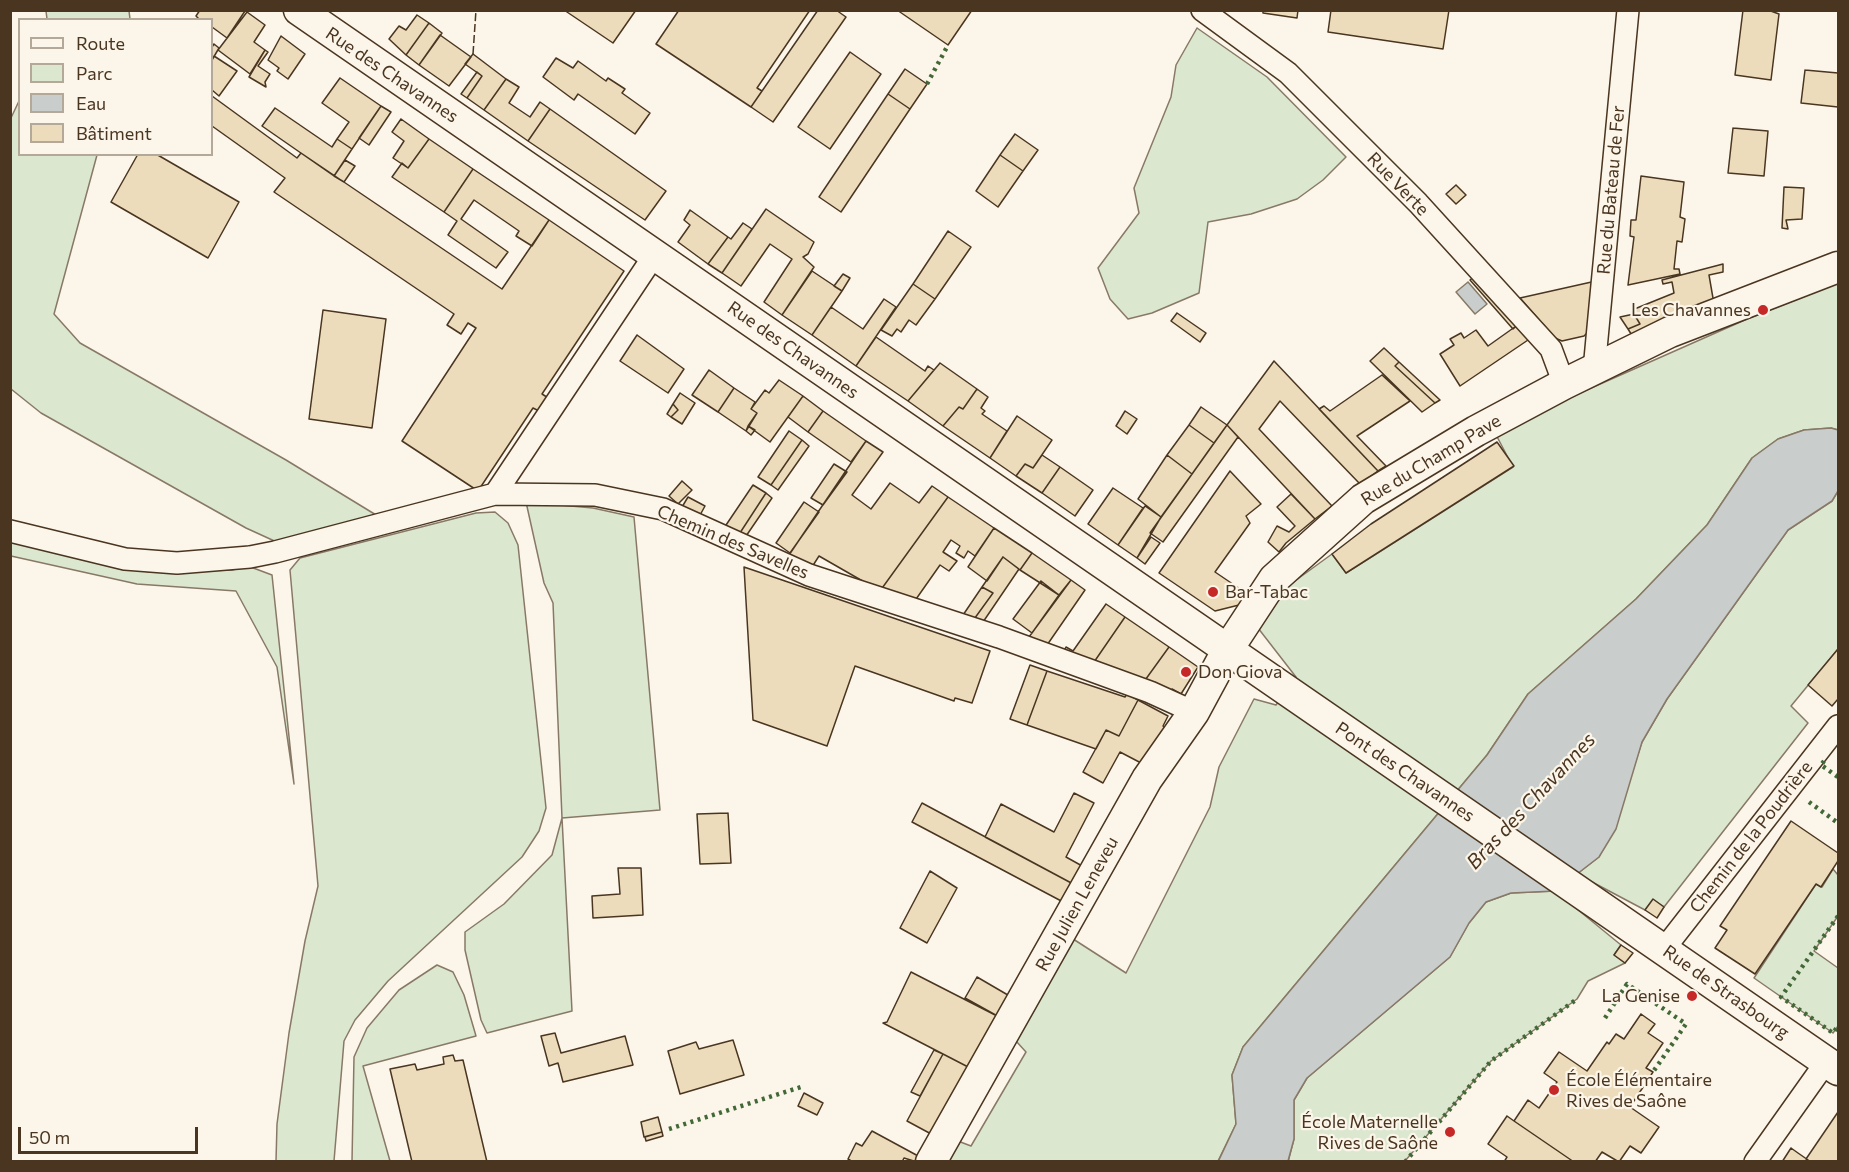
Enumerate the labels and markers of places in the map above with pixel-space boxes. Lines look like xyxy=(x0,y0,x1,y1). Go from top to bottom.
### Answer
place label: Les Chavannes xyxy=(1631,299,1751,321)
marker: Les Chavannes xyxy=(1756,303,1770,317)
place label: Bar-Tabac xyxy=(1225,581,1308,603)
marker: Bar-Tabac xyxy=(1206,585,1220,599)
place label: Don Giova xyxy=(1198,661,1282,683)
marker: Don Giova xyxy=(1179,665,1193,679)
place label: La Genise xyxy=(1602,985,1680,1007)
marker: La Genise xyxy=(1685,989,1699,1003)
place label: École Élémentaire Rives de Saône xyxy=(1566,1069,1712,1112)
marker: École Élémentaire Rives de Saône xyxy=(1547,1083,1561,1097)
place label: École Maternelle Rives de Saône xyxy=(1301,1111,1438,1154)
marker: École Maternelle Rives de Saône xyxy=(1443,1125,1457,1139)

